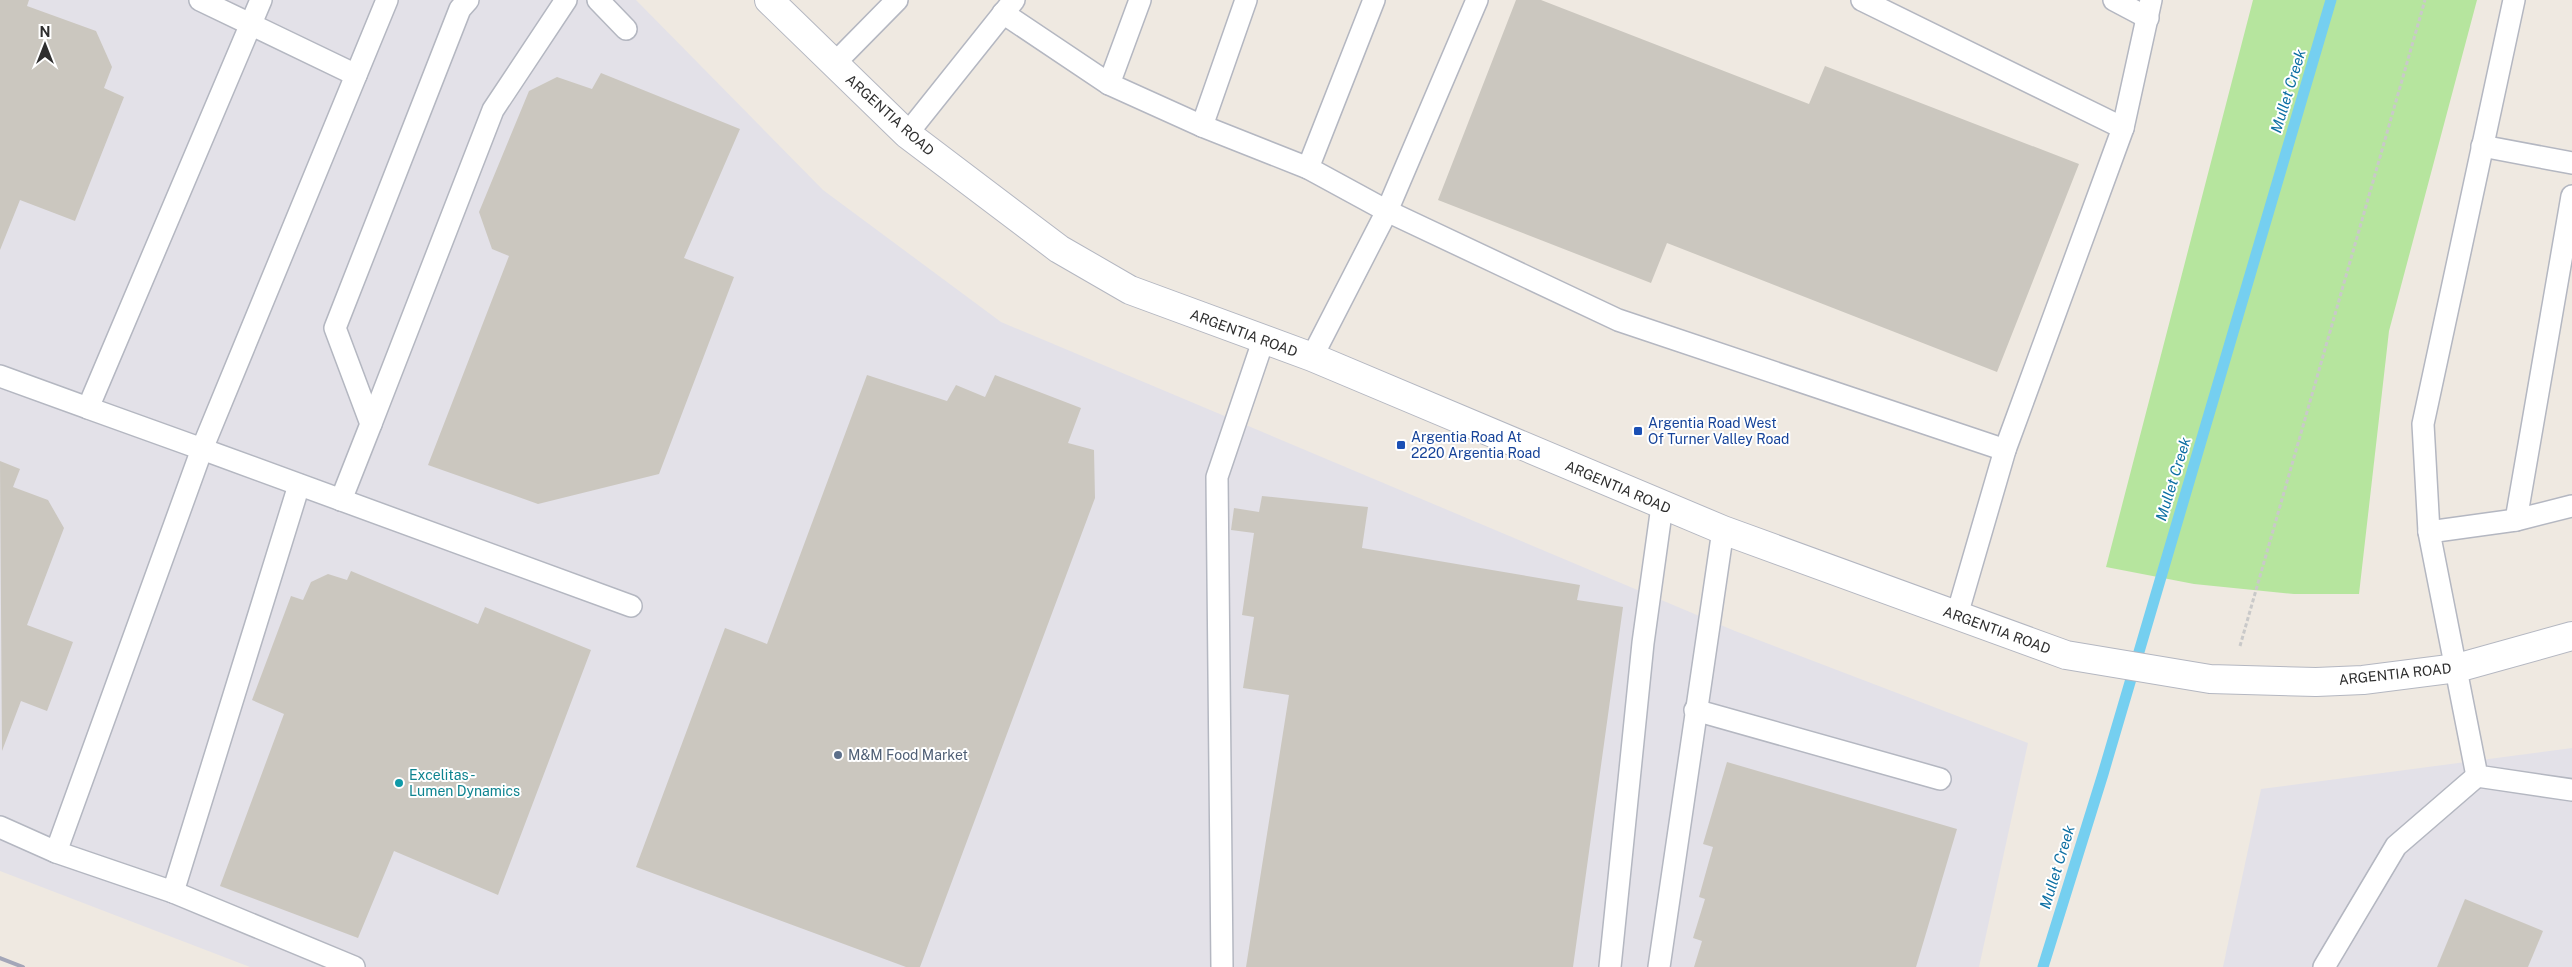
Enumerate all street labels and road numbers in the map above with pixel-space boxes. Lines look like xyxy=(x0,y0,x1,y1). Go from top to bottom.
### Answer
street label: ARGENTIA ROAD xyxy=(843,71,937,159)
street label: ARGENTIA ROAD xyxy=(1188,306,1300,360)
street label: ARGENTIA ROAD xyxy=(1563,458,1673,516)
street label: ARGENTIA ROAD xyxy=(1941,603,2053,657)
street label: ARGENTIA ROAD xyxy=(2338,660,2452,688)

